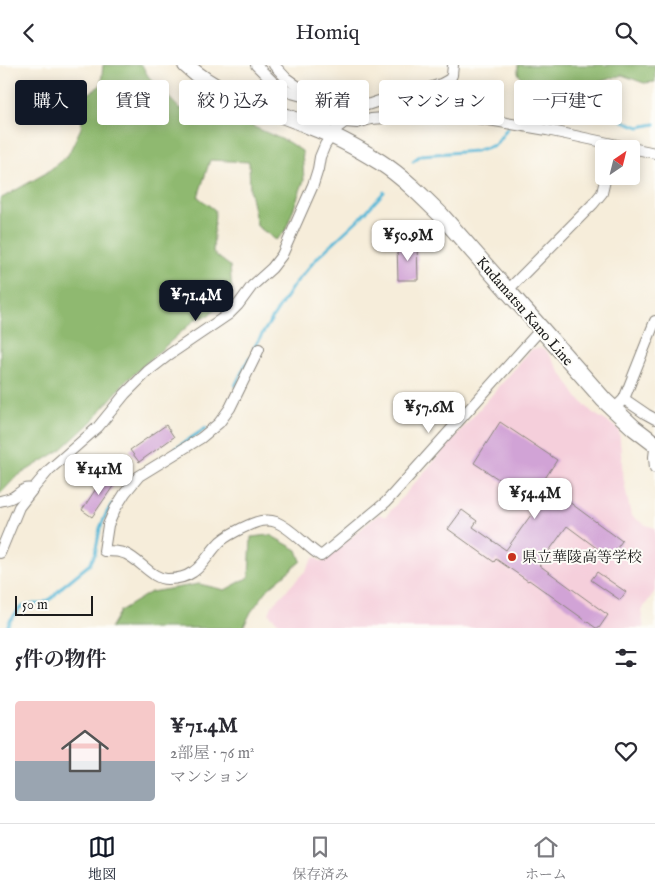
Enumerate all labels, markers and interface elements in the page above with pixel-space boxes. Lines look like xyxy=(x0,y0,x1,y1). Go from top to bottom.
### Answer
icon: back xyxy=(15,19,43,47)
text: Homiq xyxy=(295,19,360,47)
icon: search xyxy=(612,19,640,47)
chip: 購入 xyxy=(15,80,87,125)
chip: 賃貸 xyxy=(97,80,169,125)
chip: 絞り込み xyxy=(179,80,287,125)
chip: 新着 xyxy=(297,80,369,125)
chip: マンション xyxy=(379,80,504,125)
chip: 一戸建て xyxy=(514,80,622,125)
north arrow xyxy=(595,140,640,185)
map controls xyxy=(595,140,640,185)
pin: ¥50.9M xyxy=(367,219,449,262)
text: ¥50.9M xyxy=(383,226,433,246)
street label: Kudamatsu Kano Line xyxy=(472,253,577,370)
pin: ¥71.4M xyxy=(155,279,237,322)
text: ¥71.4M xyxy=(170,286,222,306)
pin: ¥57.6M xyxy=(388,391,470,434)
text: ¥57.6M xyxy=(404,398,454,418)
pin: ¥141M xyxy=(64,453,134,496)
text: ¥141M xyxy=(76,460,122,480)
pin: ¥54.4M xyxy=(494,477,576,520)
text: ¥54.4M xyxy=(509,484,561,504)
place label: 県立華陵高等学校 xyxy=(522,548,642,567)
marker: 県立華陵高等学校 xyxy=(506,551,518,563)
scale bar xyxy=(15,593,92,616)
text: 50 m xyxy=(22,596,48,614)
icon: filters xyxy=(612,644,640,672)
text: 5件の物件 xyxy=(15,647,107,674)
text: ¥71.4M xyxy=(170,713,238,740)
icon: home xyxy=(55,721,115,781)
icon: heart xyxy=(612,737,640,765)
text: 2部屋 · 76 m² xyxy=(170,744,255,764)
text: マンション xyxy=(170,768,249,788)
tab: 地図 xyxy=(88,833,116,884)
tab: 保存済み xyxy=(292,833,348,884)
tab: ホーム xyxy=(525,833,567,884)

